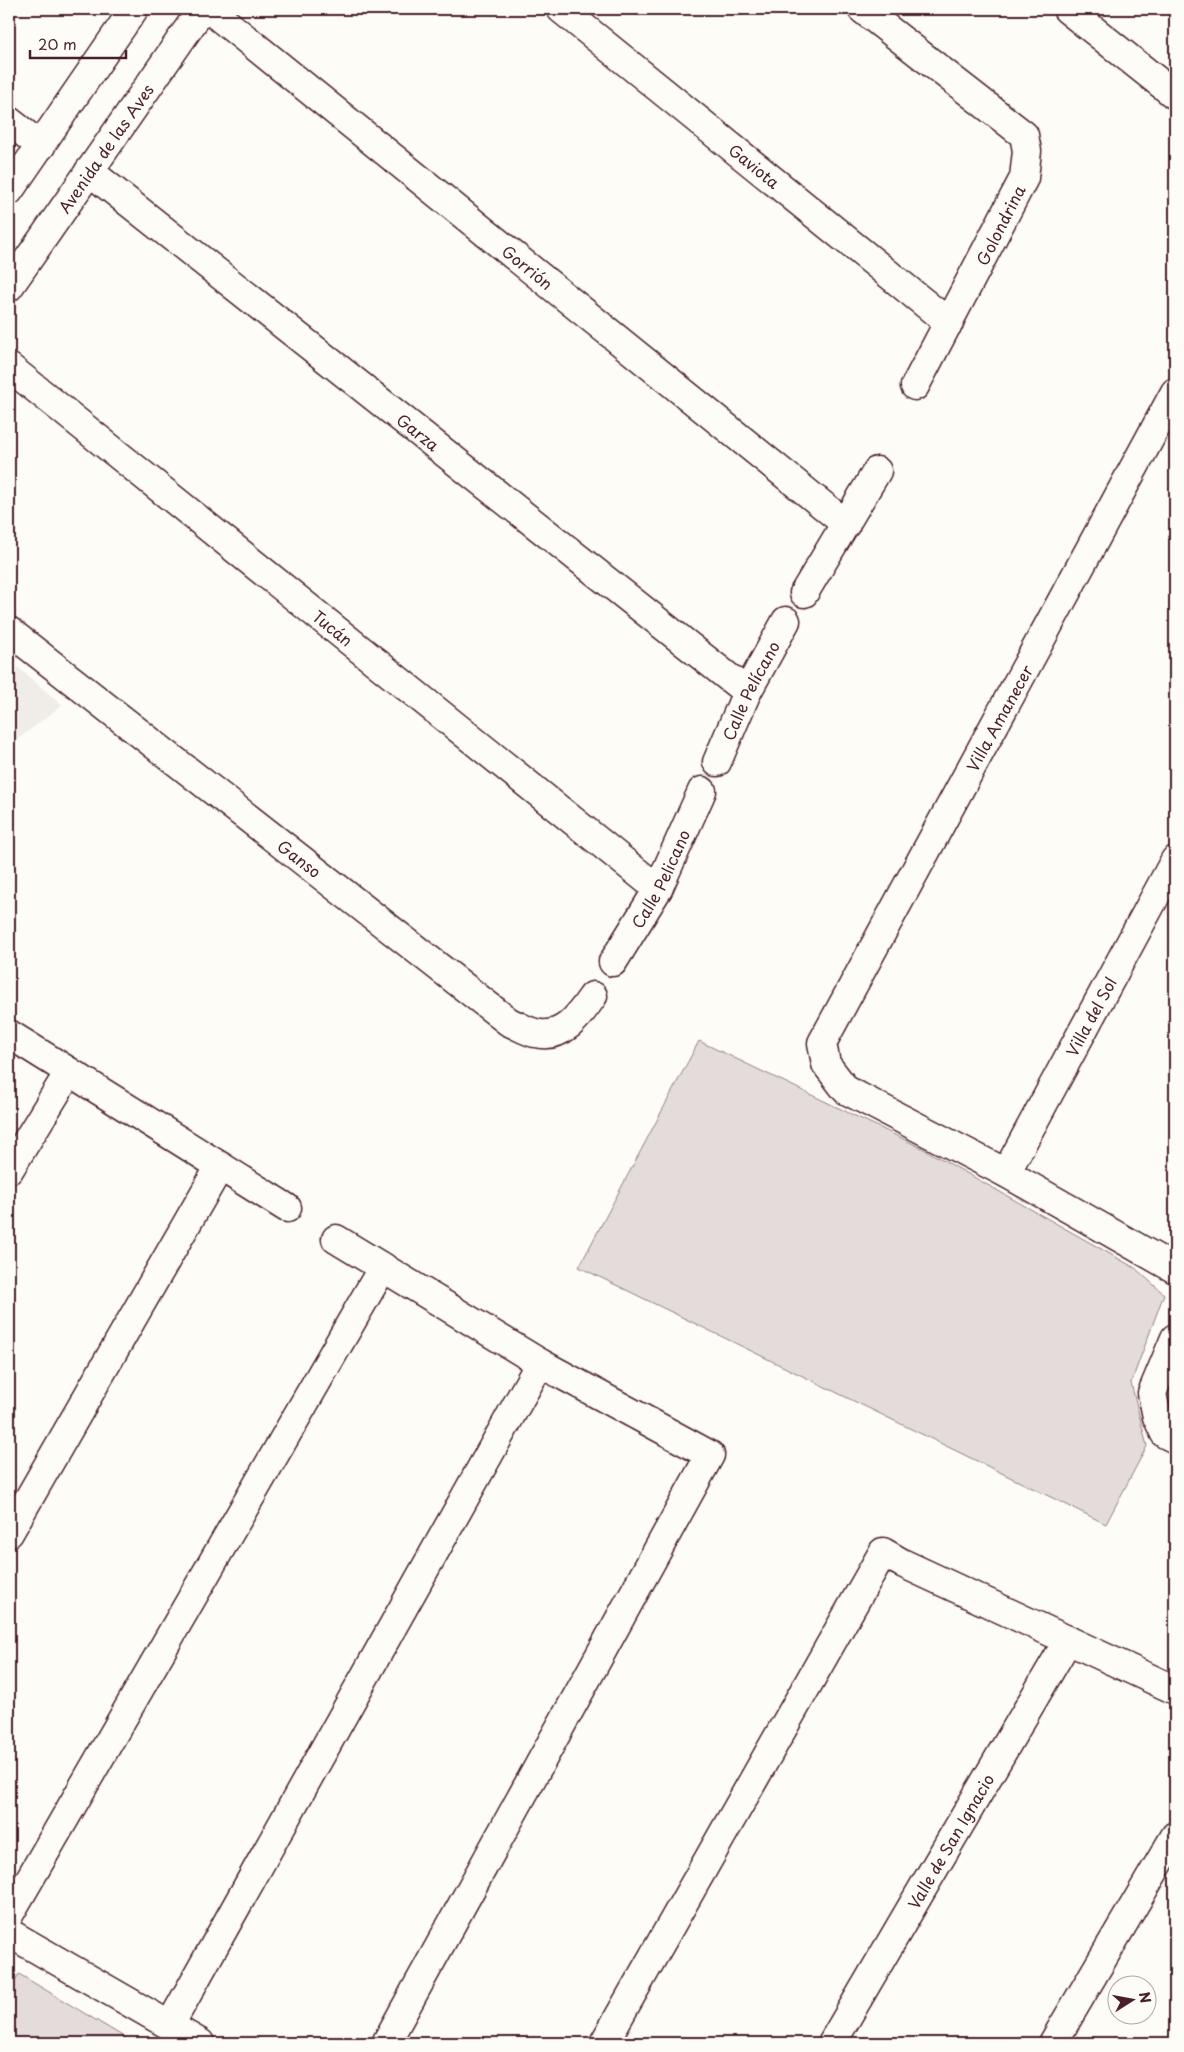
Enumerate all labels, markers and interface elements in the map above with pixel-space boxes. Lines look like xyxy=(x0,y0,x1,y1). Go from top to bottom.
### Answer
scale bar xyxy=(30,28,126,60)
text: 20 m xyxy=(38,32,77,55)
street label: Avenida de las Aves xyxy=(52,79,159,218)
street label: Gaviota xyxy=(724,138,785,194)
street label: Golondrina xyxy=(970,181,1030,269)
street label: Gorrión xyxy=(497,239,559,295)
street label: Garza xyxy=(392,407,445,456)
street label: Tucán xyxy=(308,604,358,651)
street label: Calle Pelícano xyxy=(716,636,785,744)
street label: Villa Amanecer xyxy=(960,660,1038,776)
street label: Calle Pelicano xyxy=(625,825,695,933)
street label: Ganso xyxy=(273,834,327,883)
street label: Villa del Sol xyxy=(1059,972,1122,1060)
street label: Valle de San Ignacio xyxy=(901,1769,999,1913)
north arrow xyxy=(1106,1974,1156,2024)
text: N xyxy=(1134,1990,1157,2005)

